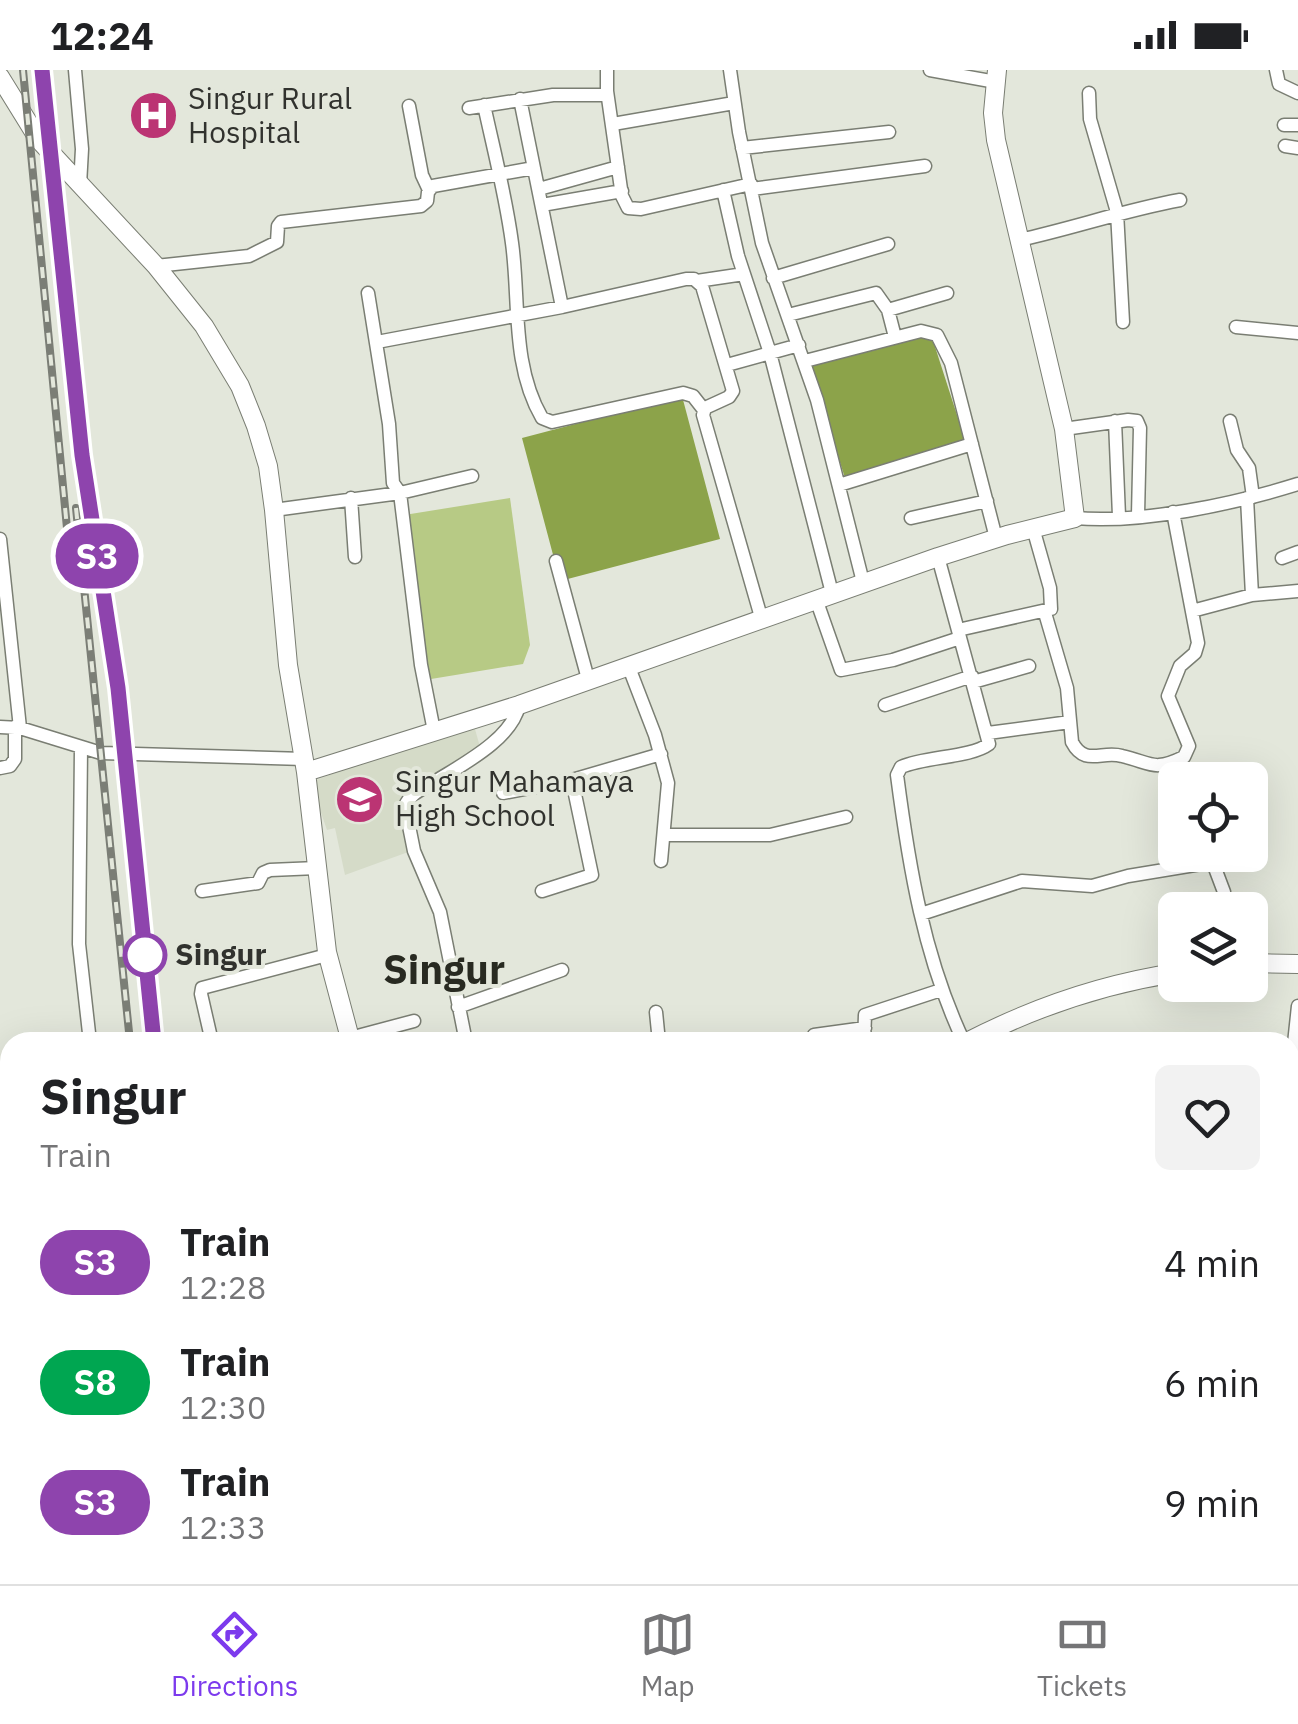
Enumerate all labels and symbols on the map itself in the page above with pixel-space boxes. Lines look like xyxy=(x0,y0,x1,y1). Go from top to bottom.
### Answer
place label: Singur Rural Hospital xyxy=(188,78,352,151)
hospital icon: Singur Rural Hospital xyxy=(127,90,179,142)
line badge: S3 xyxy=(52,524,142,588)
place label: Singur Mahamaya High School xyxy=(395,761,634,834)
school or university icon: Singur Mahamaya High School xyxy=(334,773,386,825)
marker: Singur xyxy=(124,934,166,976)
place label: Singur xyxy=(175,934,267,973)
district label: Singur xyxy=(383,943,505,995)

